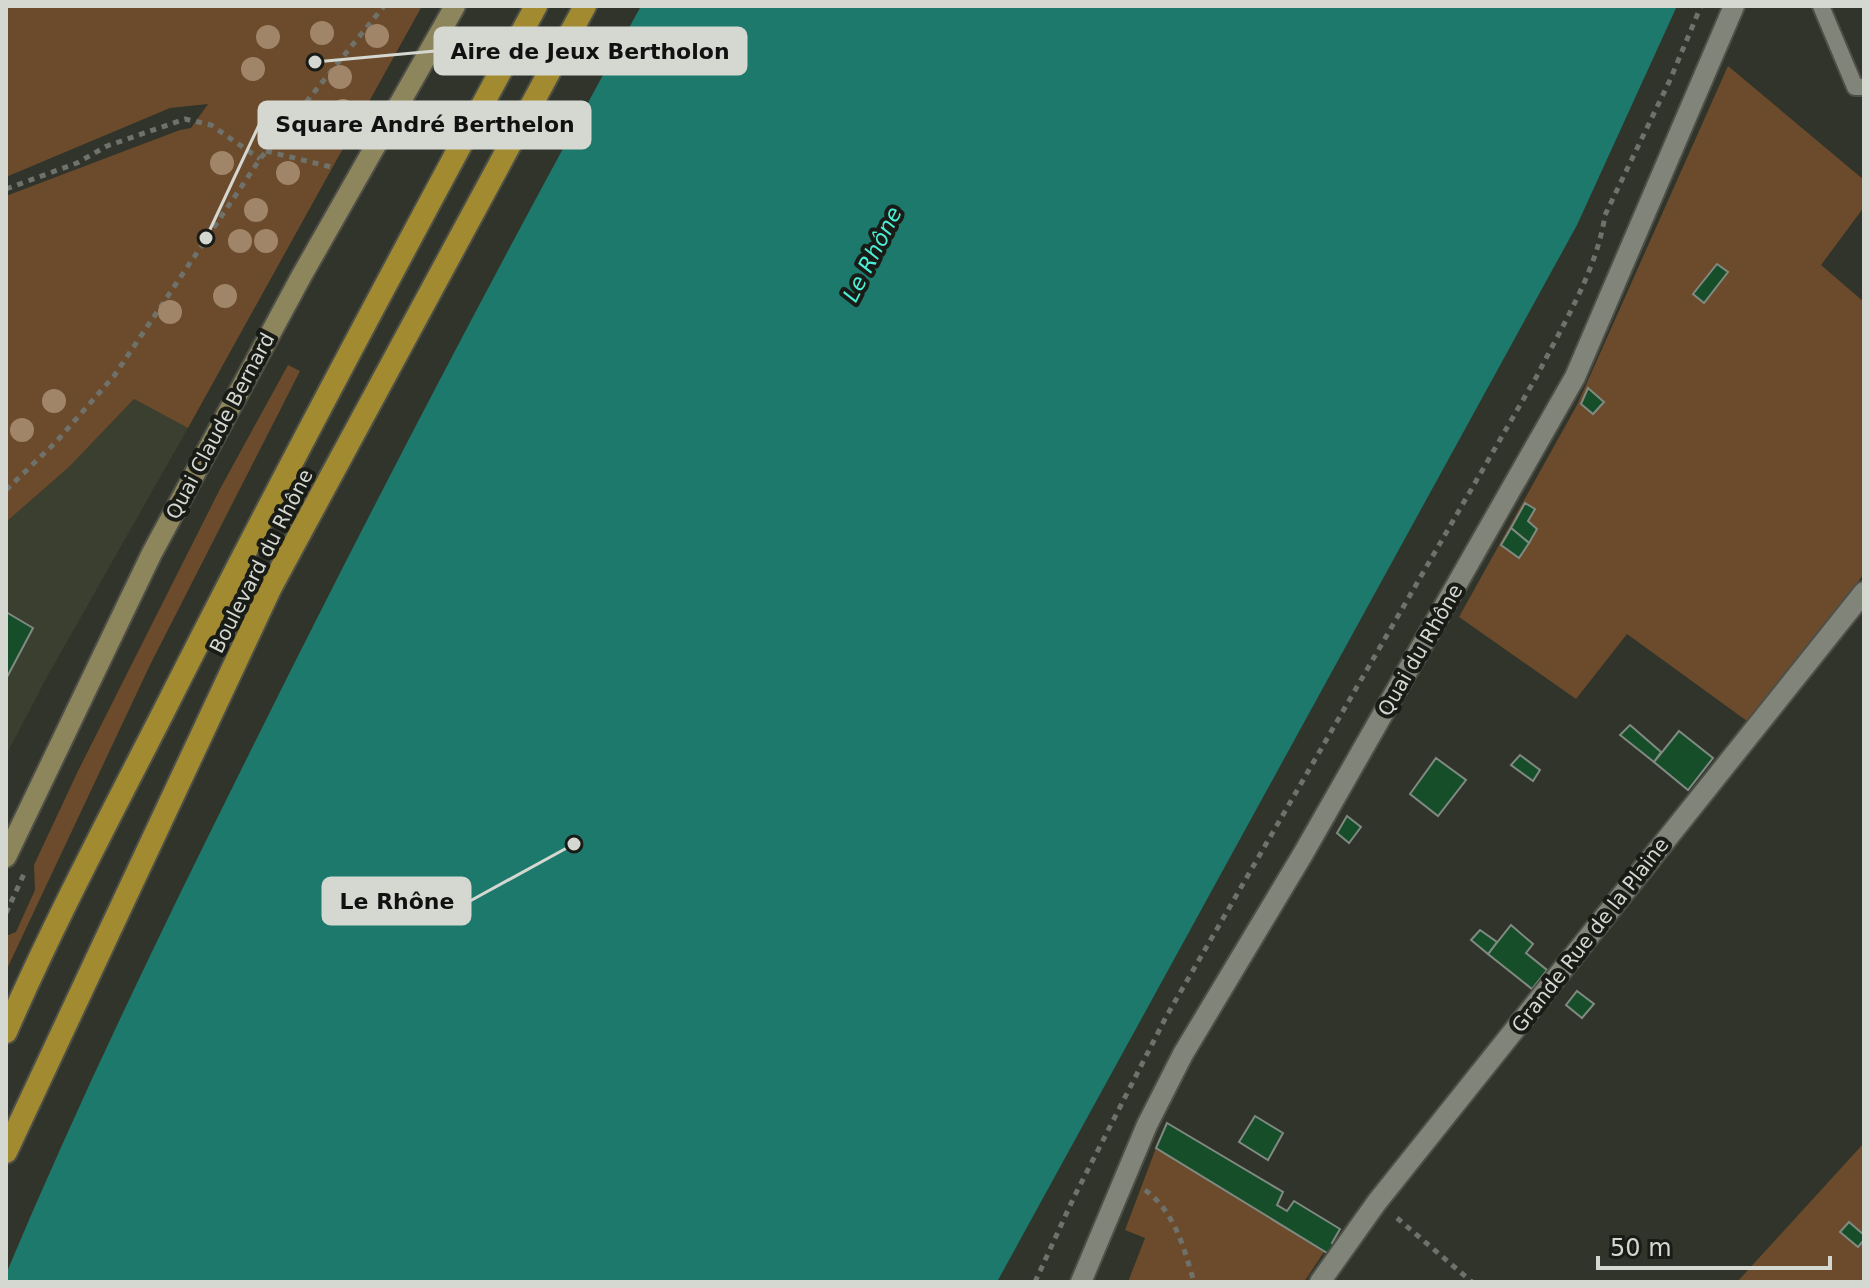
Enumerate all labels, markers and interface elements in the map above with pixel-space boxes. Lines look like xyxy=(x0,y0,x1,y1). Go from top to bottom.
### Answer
callout: Aire de Jeux Bertholon xyxy=(435,28,746,74)
text: Aire de Jeux Bertholon xyxy=(450,39,730,64)
callout: Square André Berthelon xyxy=(259,102,590,148)
text: Square André Berthelon xyxy=(275,112,575,137)
water label: Le Rhône xyxy=(838,203,907,306)
street label: Quai Claude Bernard xyxy=(161,329,279,523)
street label: Boulevard du Rhône xyxy=(204,465,318,657)
street label: Quai du Rhône xyxy=(1373,580,1467,720)
street label: Grande Rue de la Plaine xyxy=(1507,833,1673,1037)
callout: Le Rhône xyxy=(323,878,470,924)
text: Le Rhône xyxy=(340,889,454,914)
scale bar xyxy=(1598,1220,1830,1270)
text: 50 m xyxy=(1610,1234,1672,1262)

